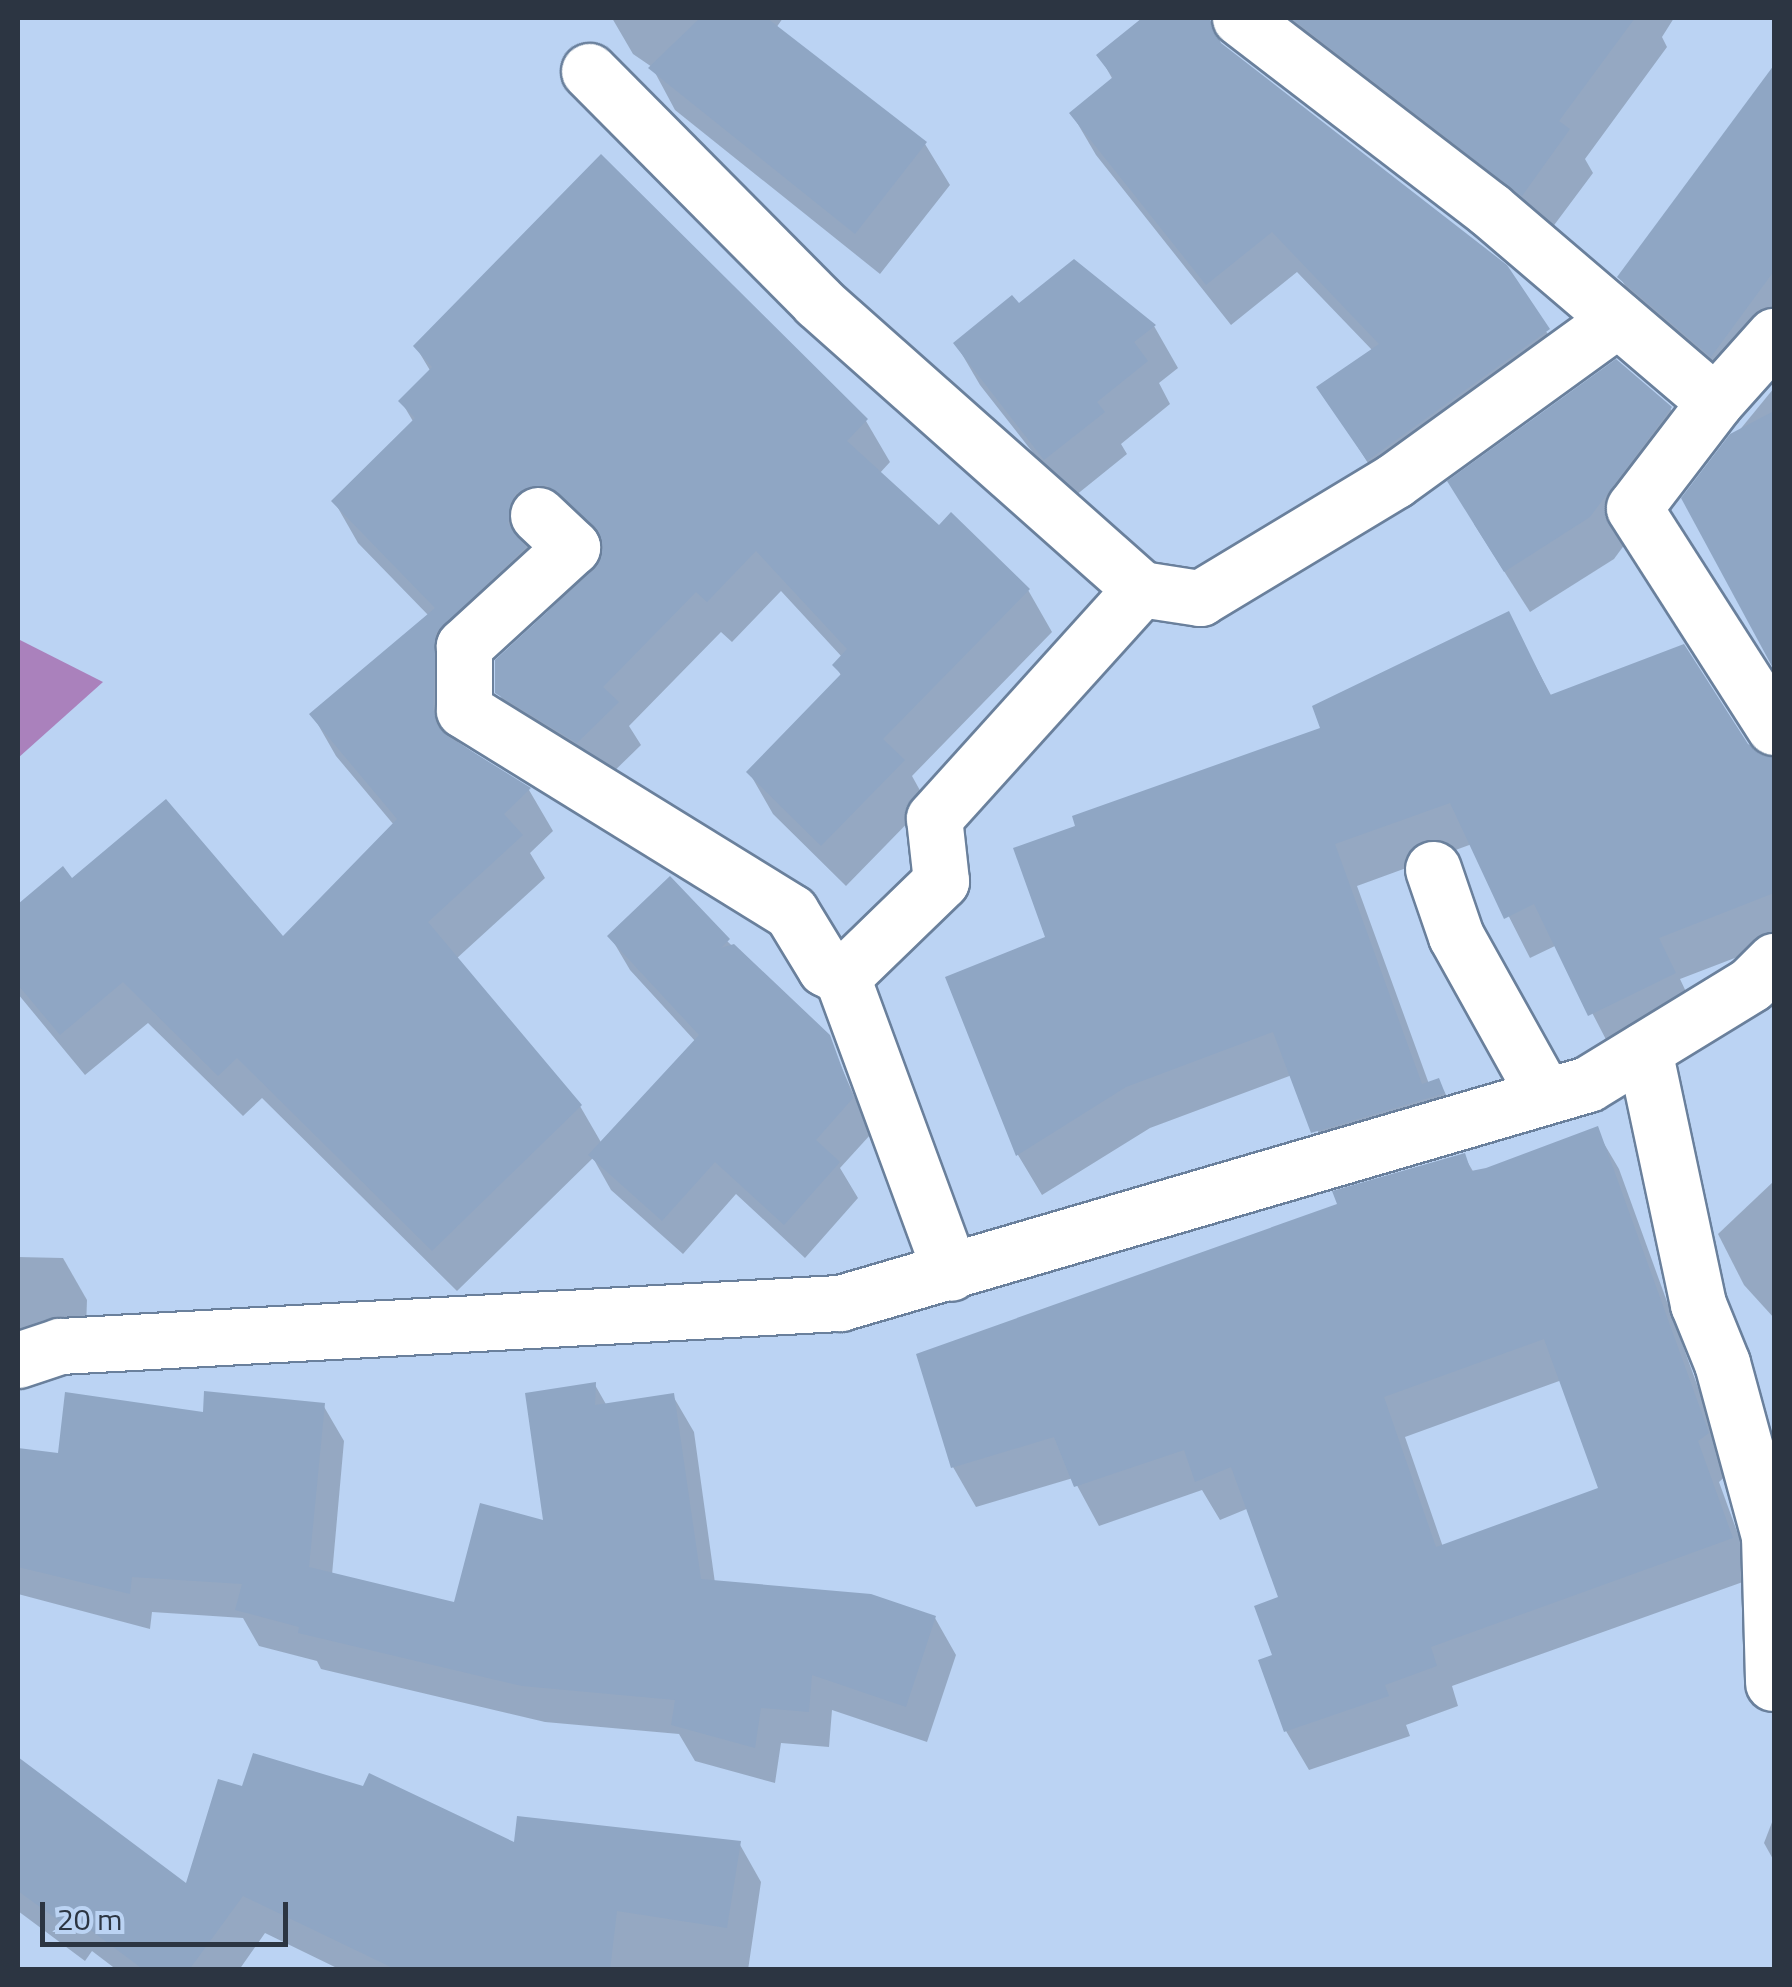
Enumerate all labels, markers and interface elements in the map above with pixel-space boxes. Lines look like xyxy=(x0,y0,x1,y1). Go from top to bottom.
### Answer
scale bar xyxy=(45,1882,292,1944)
text: 20 m xyxy=(57,1896,122,1942)

